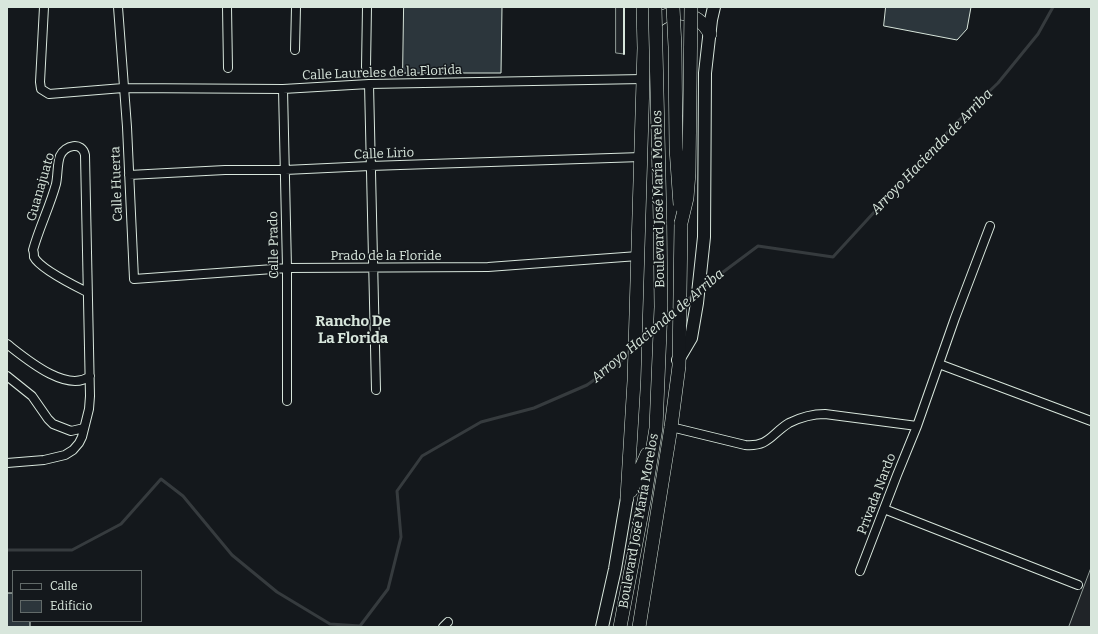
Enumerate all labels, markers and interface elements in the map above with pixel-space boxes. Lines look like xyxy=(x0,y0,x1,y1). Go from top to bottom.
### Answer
street label: Calle Laureles de la Florida xyxy=(302,62,462,84)
water label: Arroyo Hacienda de Arriba xyxy=(868,86,996,218)
street label: Boulevard José María Morelos xyxy=(650,110,668,288)
street label: Calle Lirio xyxy=(354,145,414,163)
street label: Calle Huerta xyxy=(108,146,126,222)
street label: Guanajuato xyxy=(24,151,58,223)
street label: Calle Prado xyxy=(266,211,282,279)
street label: Prado de la Floride xyxy=(330,248,442,264)
water label: Arroyo Hacienda de Arriba xyxy=(588,266,728,386)
district label: Rancho De La Florida xyxy=(315,313,391,348)
street label: Boulevard José María Morelos xyxy=(616,432,662,610)
street label: Privada Nardo xyxy=(854,451,900,537)
legend xyxy=(12,570,142,622)
text: Calle xyxy=(50,579,78,593)
text: Edificio xyxy=(50,599,92,613)

